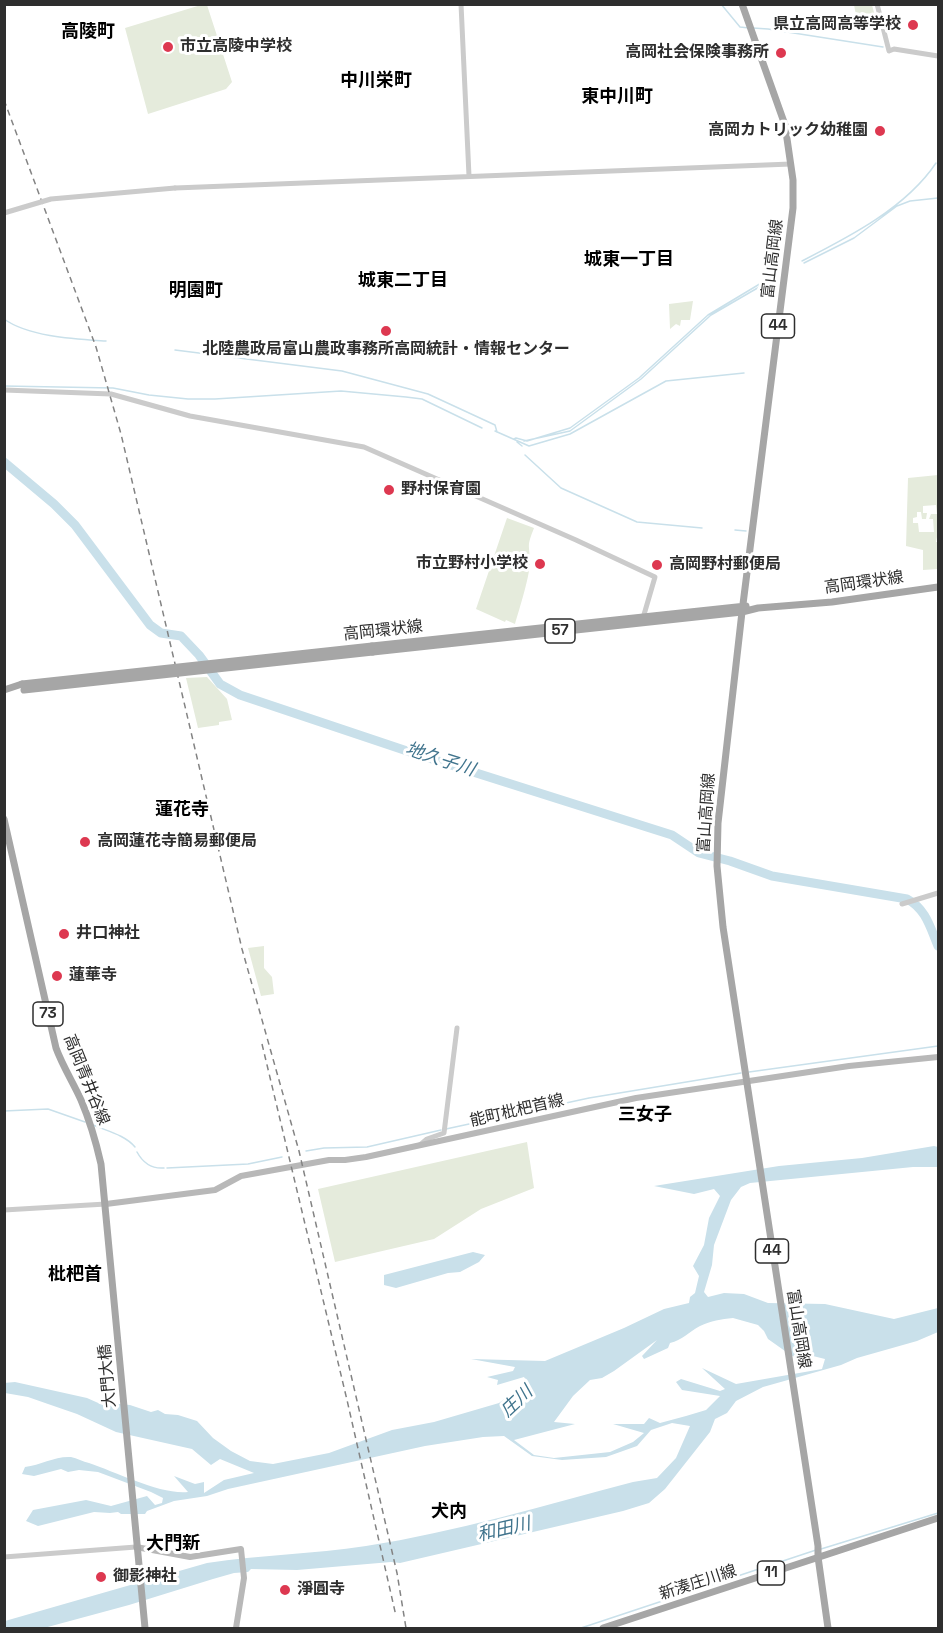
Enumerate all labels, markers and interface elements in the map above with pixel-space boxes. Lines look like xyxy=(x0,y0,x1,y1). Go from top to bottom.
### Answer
place label: 県立高岡高等学校 xyxy=(773,15,901,35)
marker: 県立高岡高等学校 xyxy=(906,18,920,32)
district label: 高陵町 xyxy=(61,21,115,43)
place label: 市立高陵中学校 xyxy=(180,37,292,57)
marker: 市立高陵中学校 xyxy=(161,40,175,54)
place label: 高岡社会保険事務所 xyxy=(625,43,769,63)
marker: 高岡社会保険事務所 xyxy=(774,46,788,60)
district label: 中川栄町 xyxy=(340,70,412,92)
district label: 東中川町 xyxy=(581,86,653,108)
place label: 高岡カトリック幼稚園 xyxy=(708,121,868,141)
marker: 高岡カトリック幼稚園 xyxy=(873,124,887,138)
street label: 富山高岡線 xyxy=(759,218,787,300)
district label: 城東一丁目 xyxy=(584,249,674,271)
district label: 城東二丁目 xyxy=(358,270,448,292)
district label: 明園町 xyxy=(169,280,223,302)
road number: 44 xyxy=(762,314,794,338)
marker: 北陸農政局富山農政事務所高岡統計・情報センター xyxy=(379,324,393,338)
place label: 北陸農政局富山農政事務所高岡統計・情報センター xyxy=(202,340,570,360)
place label: 野村保育園 xyxy=(401,480,481,500)
marker: 野村保育園 xyxy=(382,483,396,497)
place label: 市立野村小学校 xyxy=(416,554,528,574)
place label: 高岡野村郵便局 xyxy=(669,555,781,575)
marker: 市立野村小学校 xyxy=(533,557,547,571)
marker: 高岡野村郵便局 xyxy=(650,558,664,572)
street label: 高岡環状線 xyxy=(823,568,905,598)
street label: 高岡環状線 xyxy=(342,617,424,645)
road number: 57 xyxy=(545,619,575,643)
water label: 地久子川 xyxy=(402,739,478,781)
street label: 富山高岡線 xyxy=(695,772,719,854)
district label: 蓮花寺 xyxy=(155,799,209,821)
place label: 高岡蓮花寺簡易郵便局 xyxy=(97,832,257,852)
marker: 高岡蓮花寺簡易郵便局 xyxy=(78,835,92,849)
place label: 井口神社 xyxy=(76,924,140,944)
marker: 井口神社 xyxy=(57,927,71,941)
place label: 蓮華寺 xyxy=(69,966,117,986)
marker: 蓮華寺 xyxy=(50,969,64,983)
road number: 73 xyxy=(33,1002,63,1026)
street label: 高岡青井谷線 xyxy=(59,1032,113,1128)
street label: 能町枇杷首線 xyxy=(468,1091,566,1131)
district label: 三女子 xyxy=(618,1104,672,1126)
road number: 44 xyxy=(756,1239,788,1263)
district label: 枇杷首 xyxy=(48,1264,102,1286)
street label: 富山高岡線 xyxy=(782,1288,814,1370)
street label: 大門大橋 xyxy=(96,1343,120,1409)
water label: 庄川 xyxy=(496,1382,538,1422)
district label: 犬内 xyxy=(431,1501,467,1523)
water label: 和田川 xyxy=(475,1513,533,1547)
district label: 大門新 xyxy=(146,1533,200,1555)
road number: 11 xyxy=(758,1561,784,1585)
street label: 新湊庄川線 xyxy=(657,1562,739,1604)
place label: 御影神社 xyxy=(113,1567,177,1587)
marker: 御影神社 xyxy=(94,1570,108,1584)
place label: 淨圓寺 xyxy=(297,1580,345,1600)
marker: 淨圓寺 xyxy=(278,1583,292,1597)

